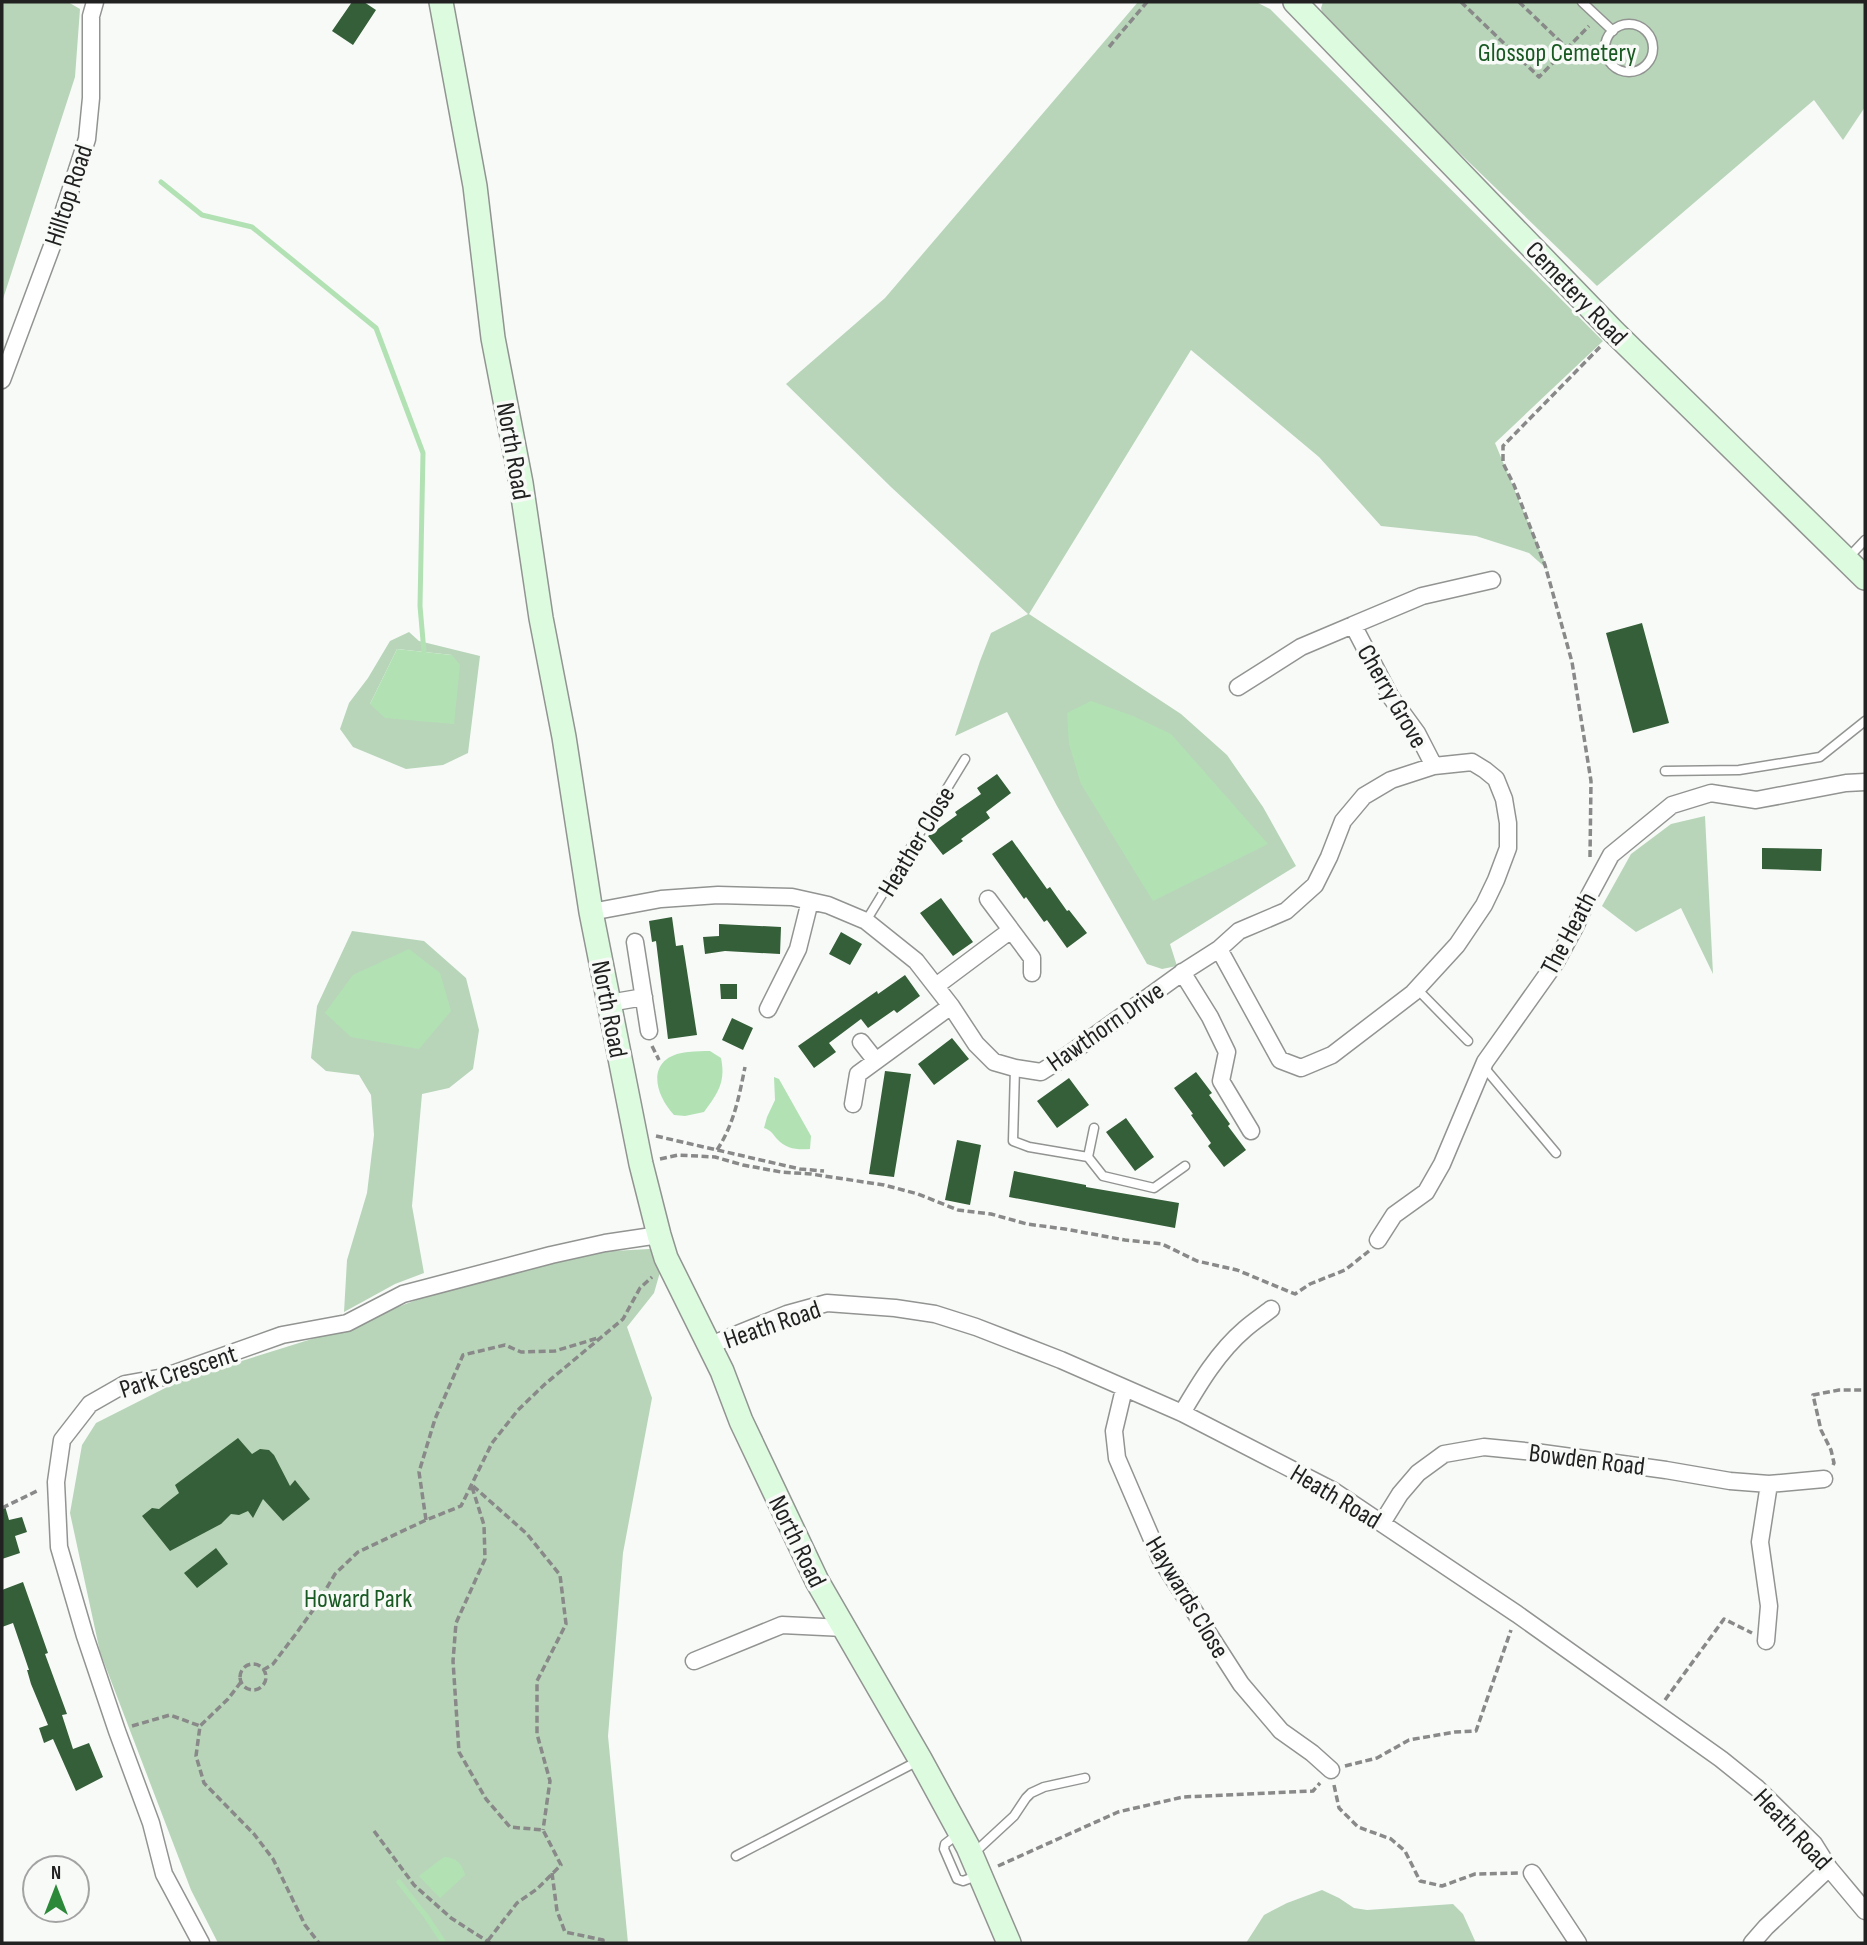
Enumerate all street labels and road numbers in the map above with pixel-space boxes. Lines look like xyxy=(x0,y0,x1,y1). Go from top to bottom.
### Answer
street label: Hilltop Road xyxy=(39,141,100,250)
street label: Cemetery Road xyxy=(1518,235,1633,353)
street label: North Road xyxy=(489,400,536,502)
street label: Cherry Grove xyxy=(1350,639,1434,754)
street label: Heather Close xyxy=(872,781,962,902)
street label: The Heath xyxy=(1535,887,1604,980)
street label: North Road xyxy=(584,958,633,1061)
street label: Hawthorn Drive xyxy=(1041,976,1170,1079)
street label: Heath Road xyxy=(720,1294,825,1356)
street label: Park Crescent xyxy=(116,1339,241,1406)
street label: Bowden Road xyxy=(1527,1438,1647,1483)
street label: Heath Road xyxy=(1284,1458,1386,1536)
street label: North Road xyxy=(761,1491,832,1593)
street label: Haywards Close xyxy=(1138,1531,1235,1664)
street label: Heath Road xyxy=(1746,1783,1837,1877)

